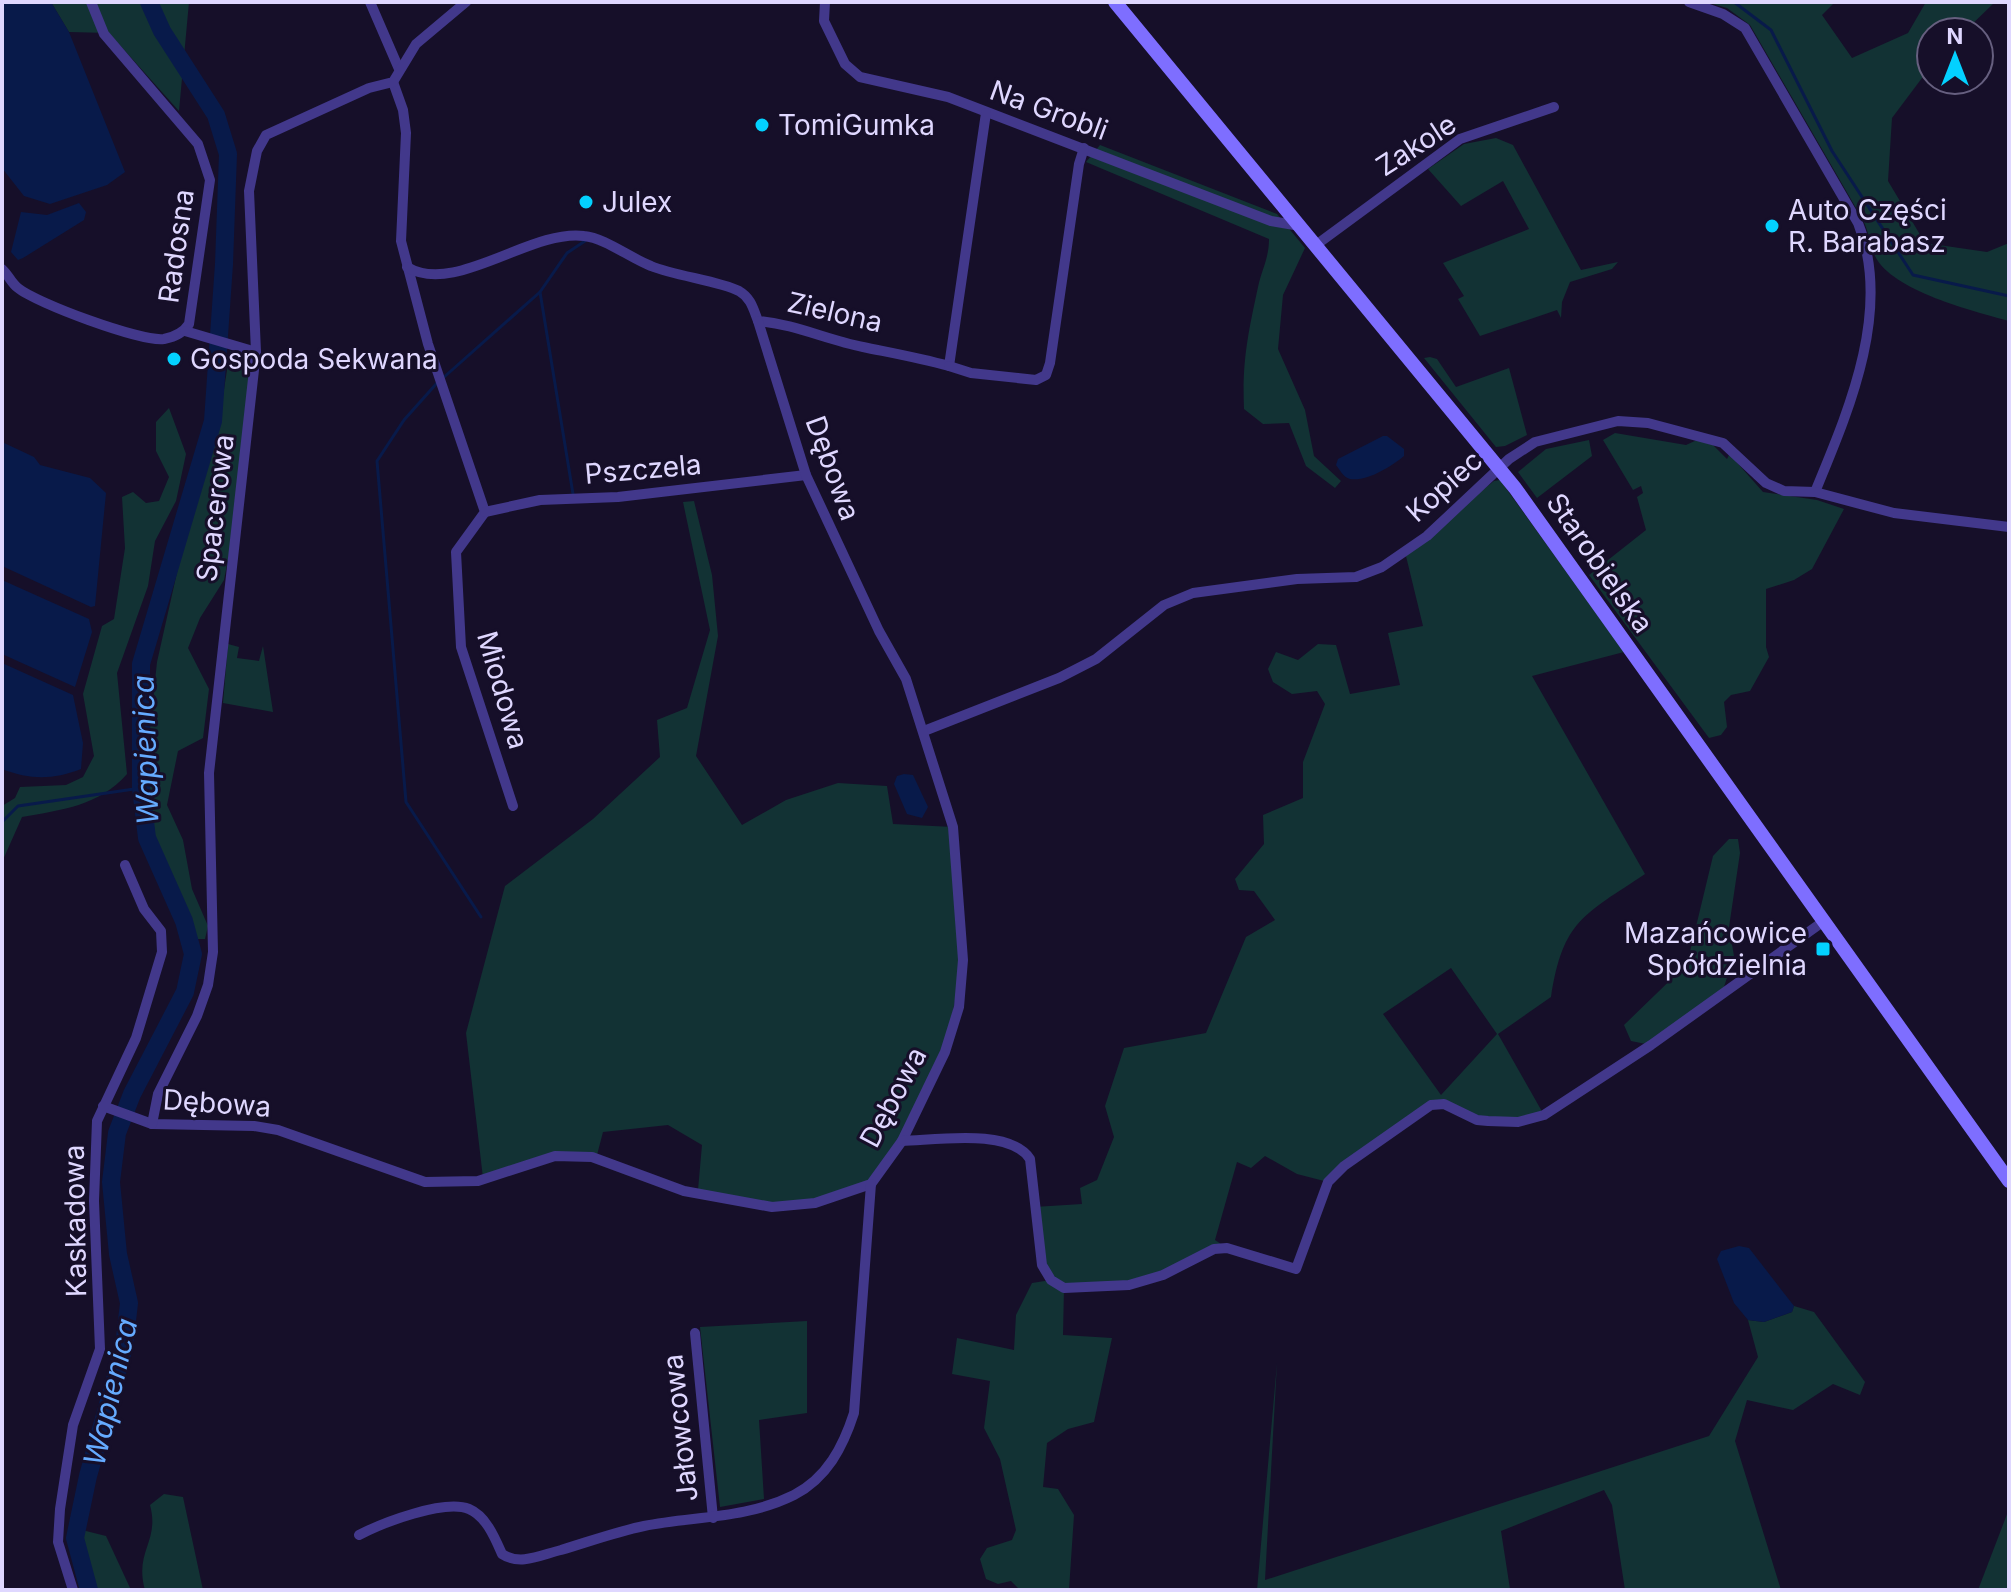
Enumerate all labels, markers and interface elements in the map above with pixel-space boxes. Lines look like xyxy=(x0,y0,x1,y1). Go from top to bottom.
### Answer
north arrow xyxy=(1915,16,1995,96)
text: N xyxy=(1947,23,1963,49)
street label: Na Grobli xyxy=(985,73,1113,147)
street label: Zakole xyxy=(1370,107,1462,183)
place label: TomiGumka xyxy=(778,108,935,142)
marker: TomiGumka xyxy=(753,116,771,134)
place label: Julex xyxy=(602,185,672,219)
street label: Radosna xyxy=(151,187,201,305)
marker: Julex xyxy=(577,193,595,211)
place label: Auto Części R. Barabasz xyxy=(1788,193,1947,259)
marker: Auto Części R. Barabasz xyxy=(1763,217,1781,235)
street label: Zielona xyxy=(784,285,886,339)
place label: Gospoda Sekwana xyxy=(190,342,438,376)
marker: Gospoda Sekwana xyxy=(165,350,183,368)
street label: Dębowa xyxy=(798,411,868,525)
street label: Spacerowa xyxy=(189,432,241,584)
street label: Kopiec xyxy=(1399,443,1489,529)
street label: Pszczela xyxy=(583,447,703,491)
street label: Starobielska xyxy=(1539,487,1661,639)
street label: Miodowa xyxy=(470,627,536,753)
water label: Wapienica xyxy=(124,674,166,826)
place label: Mazańcowice Spółdzielnia xyxy=(1624,916,1807,982)
marker: Mazańcowice Spółdzielnia xyxy=(1814,940,1832,958)
street label: Dębowa xyxy=(852,1041,934,1153)
street label: Dębowa xyxy=(162,1082,272,1124)
street label: Kaskadowa xyxy=(57,1144,93,1298)
water label: Wapienica xyxy=(76,1315,144,1469)
street label: Jałowcowa xyxy=(655,1353,705,1503)

